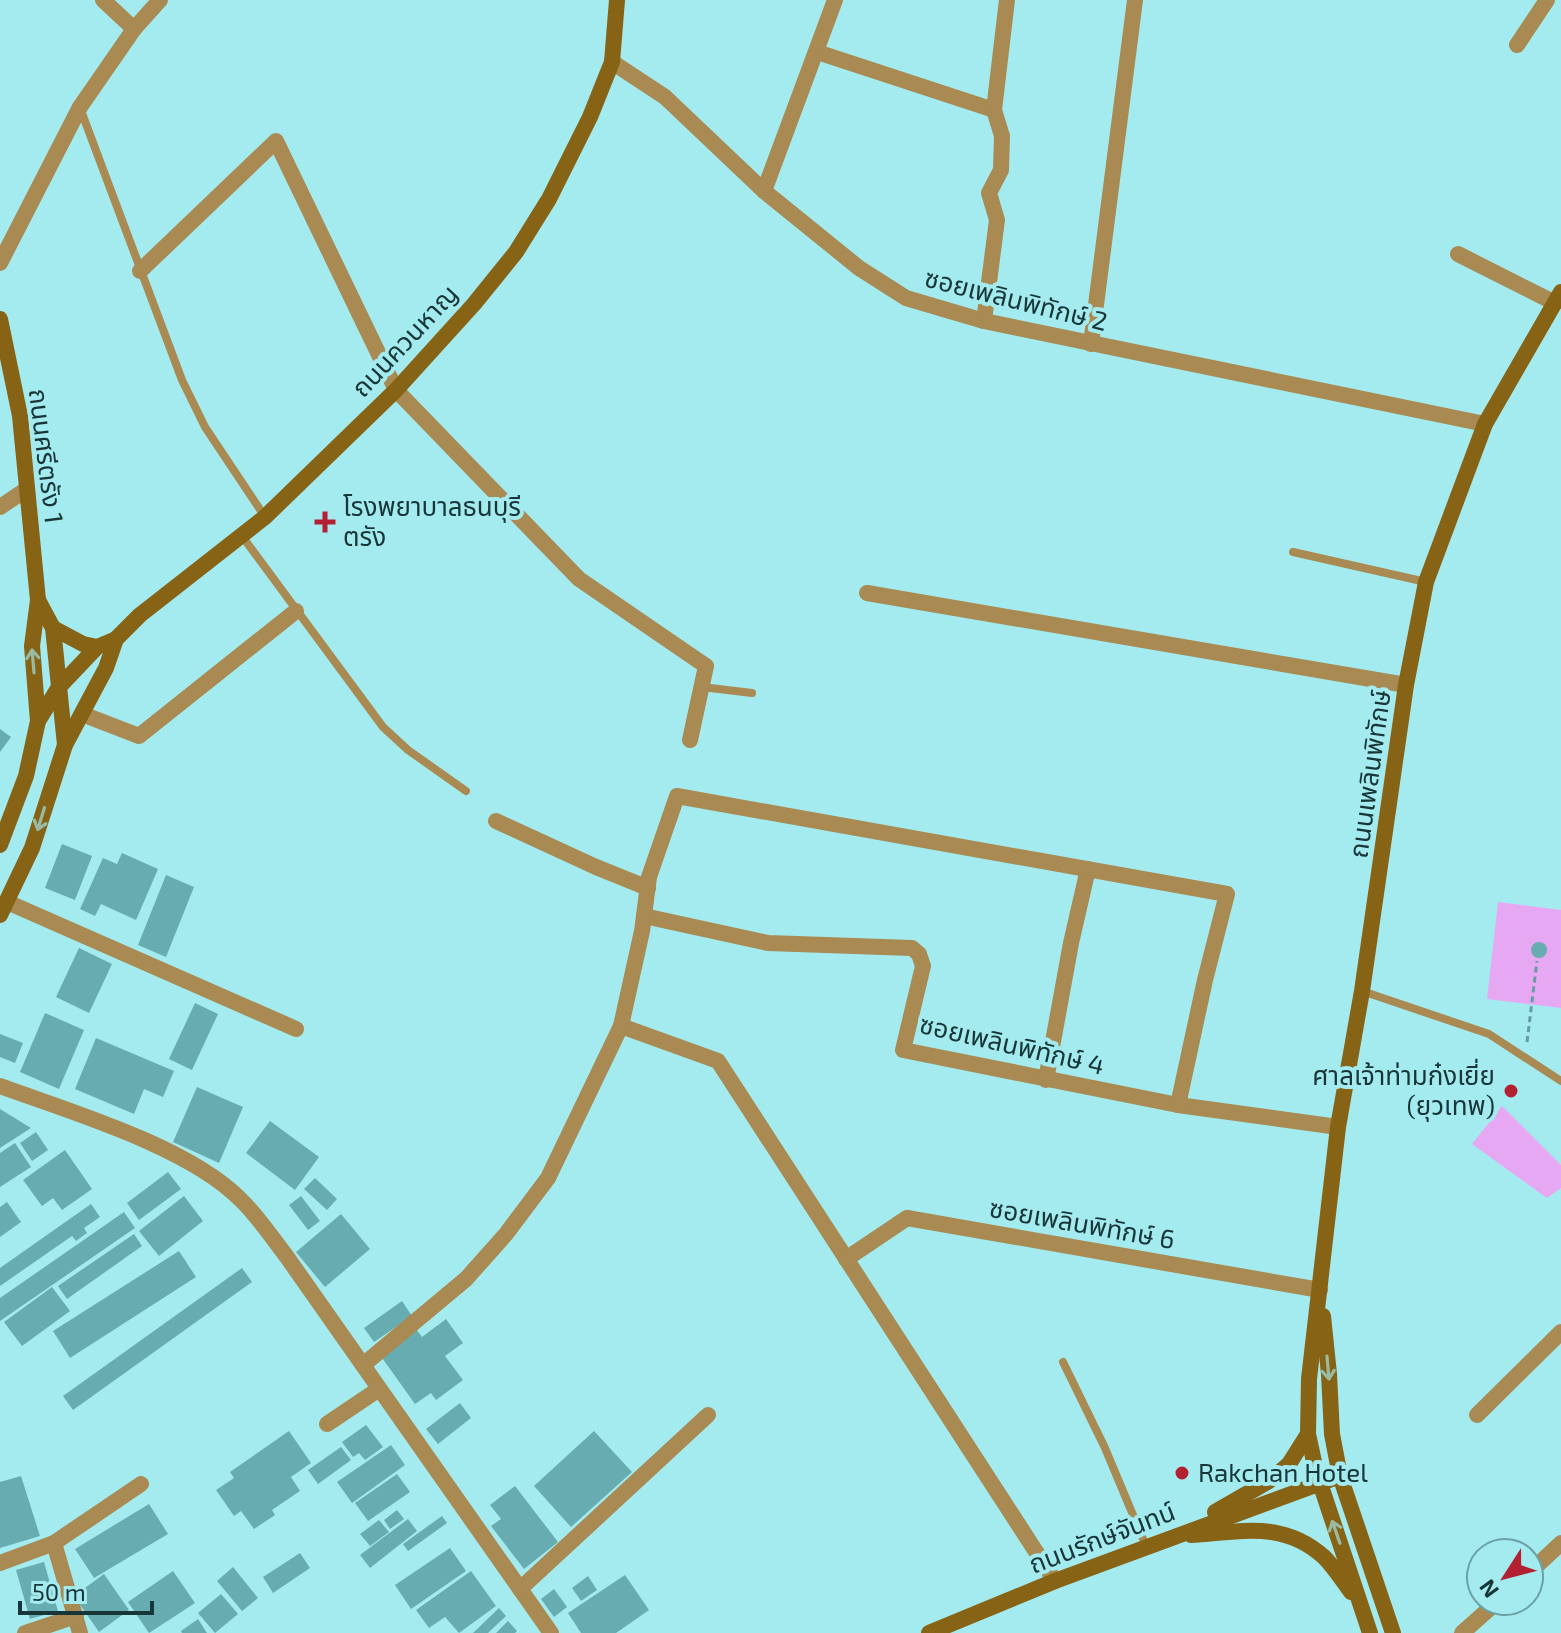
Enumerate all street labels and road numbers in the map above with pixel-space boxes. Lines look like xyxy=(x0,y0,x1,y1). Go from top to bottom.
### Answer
street label: ซอยเพลินพิทักษ์ 2 xyxy=(922,261,1111,336)
street label: ถนนควนหาญ xyxy=(344,278,464,402)
street label: ถนนศรีตรัง 1 xyxy=(24,386,71,525)
street label: ถนนเพลินพิทักษ์ xyxy=(1341,688,1396,860)
street label: ซอยเพลินพิทักษ์ 4 xyxy=(917,1007,1108,1080)
street label: ซอยเพลินพิทักษ์ 6 xyxy=(987,1191,1177,1254)
street label: ถนนรักษ์จันทน์ xyxy=(1024,1495,1179,1579)

